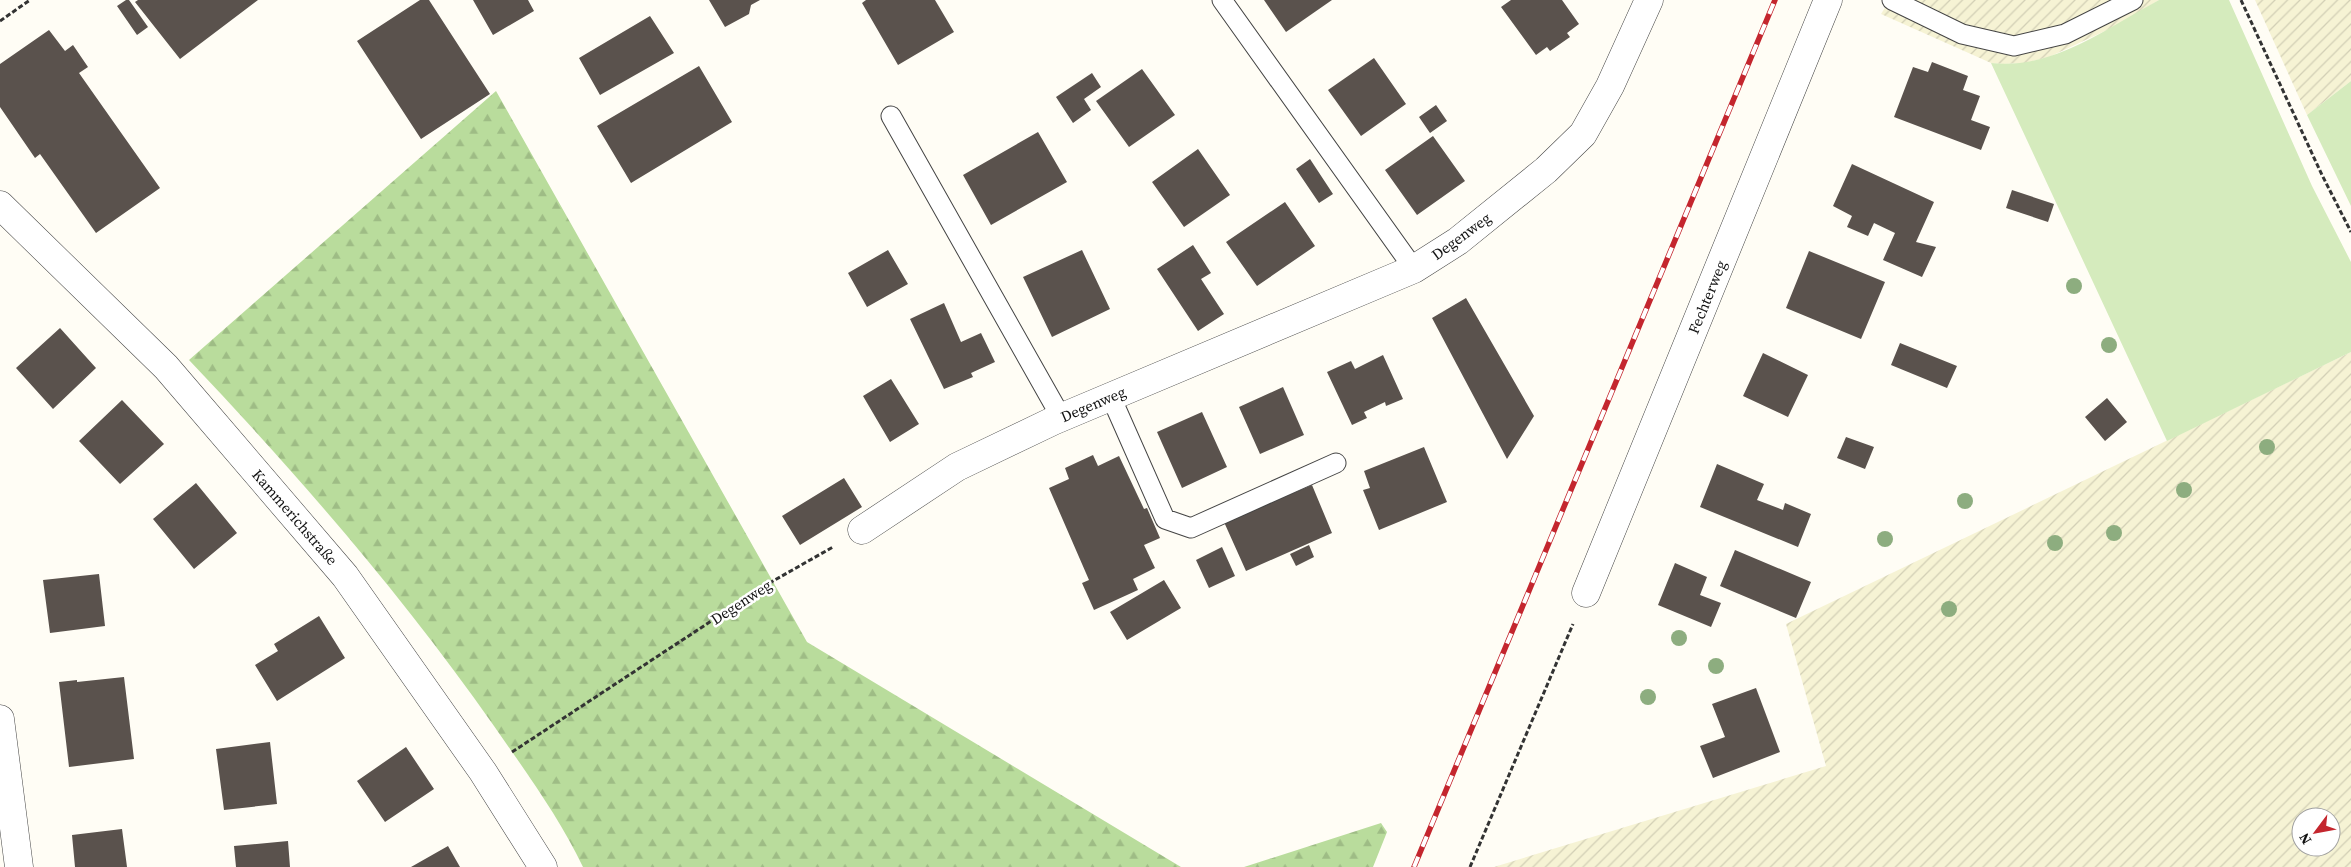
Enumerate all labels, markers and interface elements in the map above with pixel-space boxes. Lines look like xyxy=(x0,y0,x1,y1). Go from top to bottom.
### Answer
street label: Degenweg xyxy=(1427,207,1495,265)
street label: Fechterweg xyxy=(1683,257,1731,337)
street label: Degenweg xyxy=(1057,381,1129,427)
street label: Kammerichstraße xyxy=(247,465,343,570)
street label: Degenweg xyxy=(706,574,776,630)
north arrow xyxy=(2291,807,2341,857)
text: N xyxy=(2294,829,2316,849)

